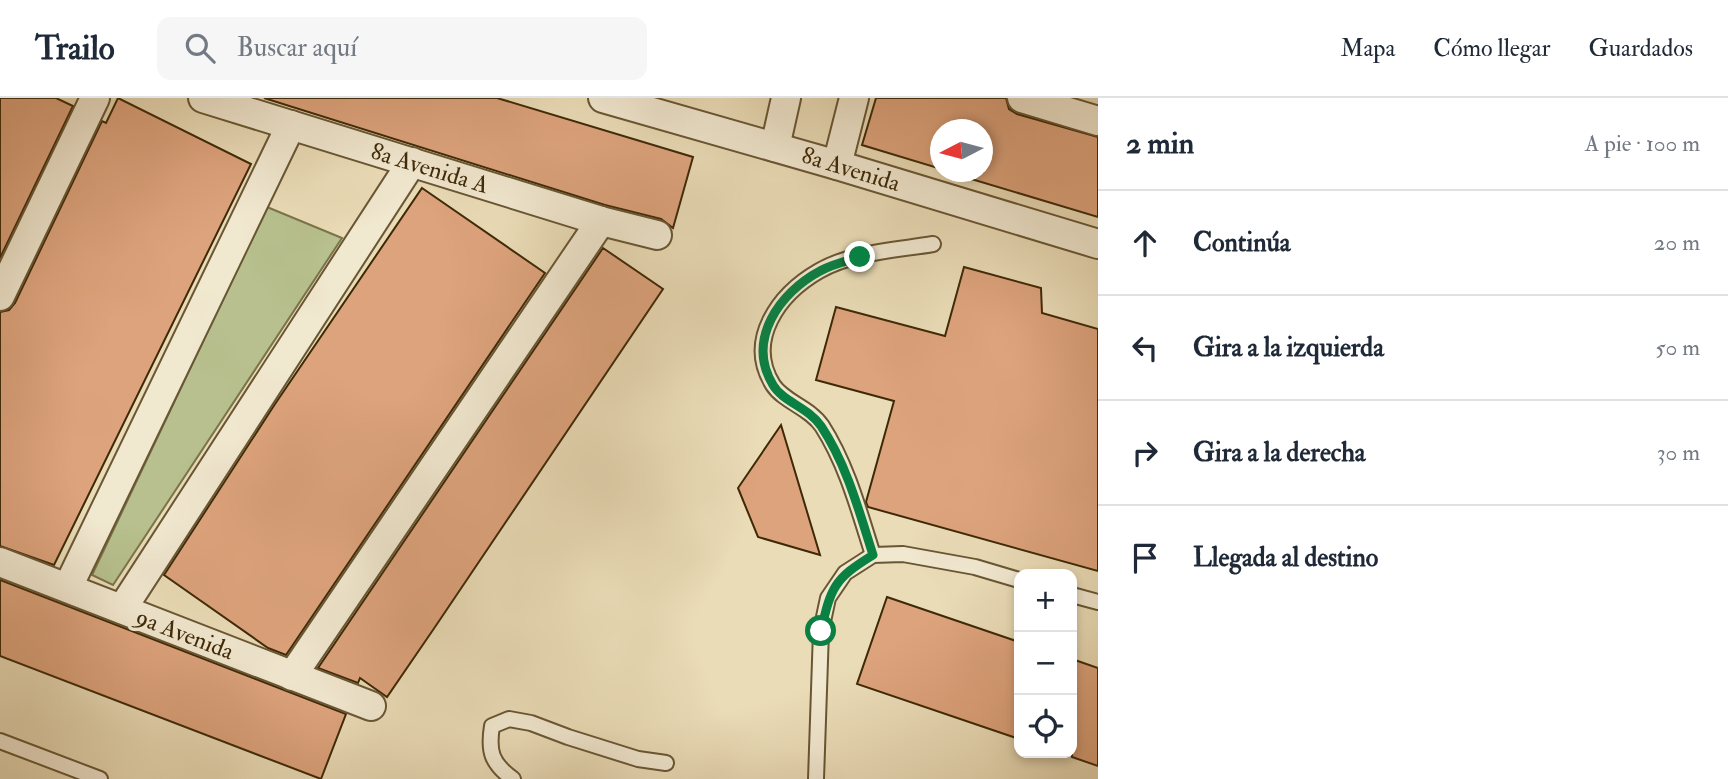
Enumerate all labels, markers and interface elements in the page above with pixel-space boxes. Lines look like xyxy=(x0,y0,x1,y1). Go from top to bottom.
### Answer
search box xyxy=(157,17,647,80)
text: Trailo xyxy=(35,28,115,69)
icon: search xyxy=(181,29,219,67)
text: Buscar aquí xyxy=(237,32,357,64)
text: Mapa xyxy=(1340,33,1395,64)
text: Cómo llegar xyxy=(1433,33,1550,64)
text: Guardados xyxy=(1588,33,1693,64)
north arrow xyxy=(930,119,993,182)
text: 2 min xyxy=(1126,125,1194,162)
text: A pie · 100 m xyxy=(1585,129,1700,158)
street label: 8a Avenida A xyxy=(367,136,493,201)
street label: 8a Avenida xyxy=(798,140,905,199)
icon: ahead xyxy=(1126,224,1164,262)
text: Continúa xyxy=(1193,227,1291,259)
text: 20 m xyxy=(1654,228,1700,257)
route end xyxy=(844,241,875,272)
icon: left xyxy=(1126,329,1164,367)
text: Gira a la izquierda xyxy=(1193,332,1384,364)
text: 50 m xyxy=(1656,333,1700,362)
icon: right xyxy=(1126,434,1164,472)
text: Gira a la derecha xyxy=(1193,437,1366,469)
text: 30 m xyxy=(1657,438,1700,467)
icon: arrive xyxy=(1126,539,1164,577)
text: Llegada al destino xyxy=(1193,542,1378,574)
map controls xyxy=(1014,569,1077,758)
button: + xyxy=(1014,569,1077,632)
street label: 9a Avenida xyxy=(130,601,239,668)
route start xyxy=(805,615,836,646)
button: − xyxy=(1014,632,1077,695)
button: locate xyxy=(1014,695,1077,758)

